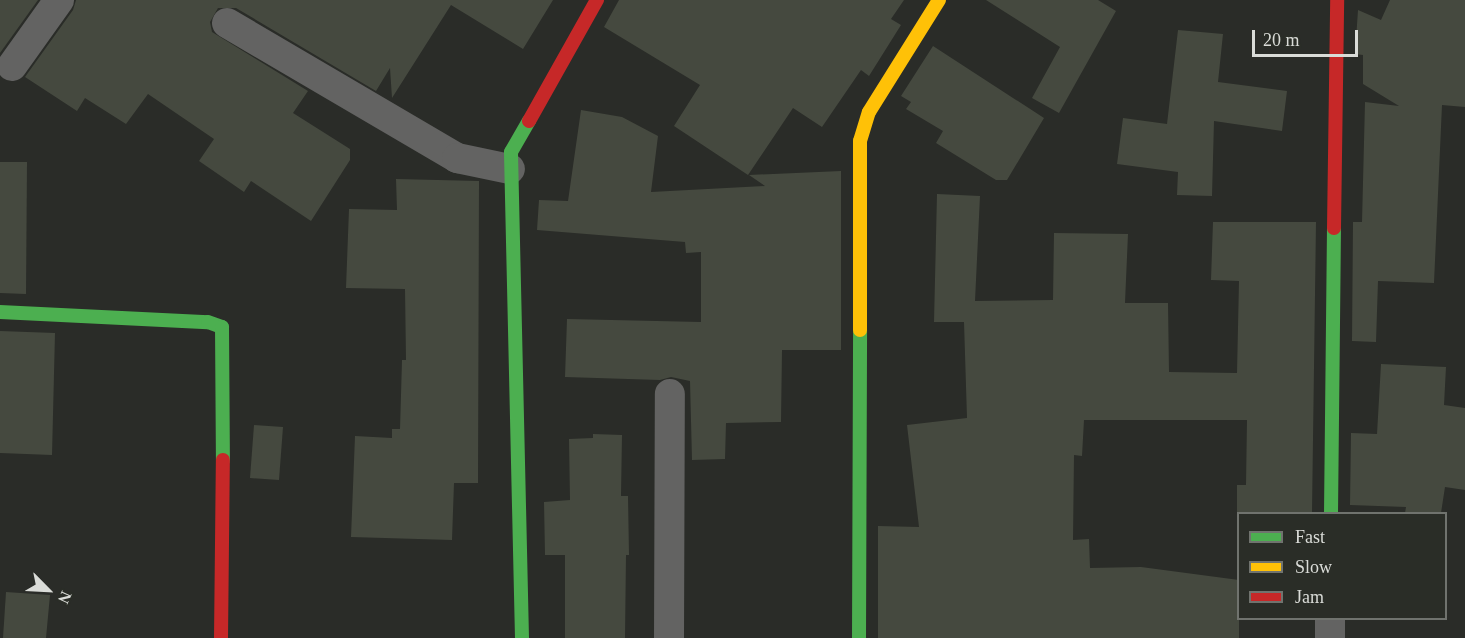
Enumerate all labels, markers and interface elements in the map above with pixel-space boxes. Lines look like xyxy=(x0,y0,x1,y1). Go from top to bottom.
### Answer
scale bar xyxy=(1255,18,1362,56)
text: 20 m xyxy=(1263,30,1300,50)
legend xyxy=(1237,512,1447,620)
text: Fast xyxy=(1295,527,1325,547)
text: Slow xyxy=(1295,557,1332,577)
north arrow xyxy=(18,560,78,620)
text: Jam xyxy=(1295,587,1324,607)
text: N xyxy=(55,589,75,606)

